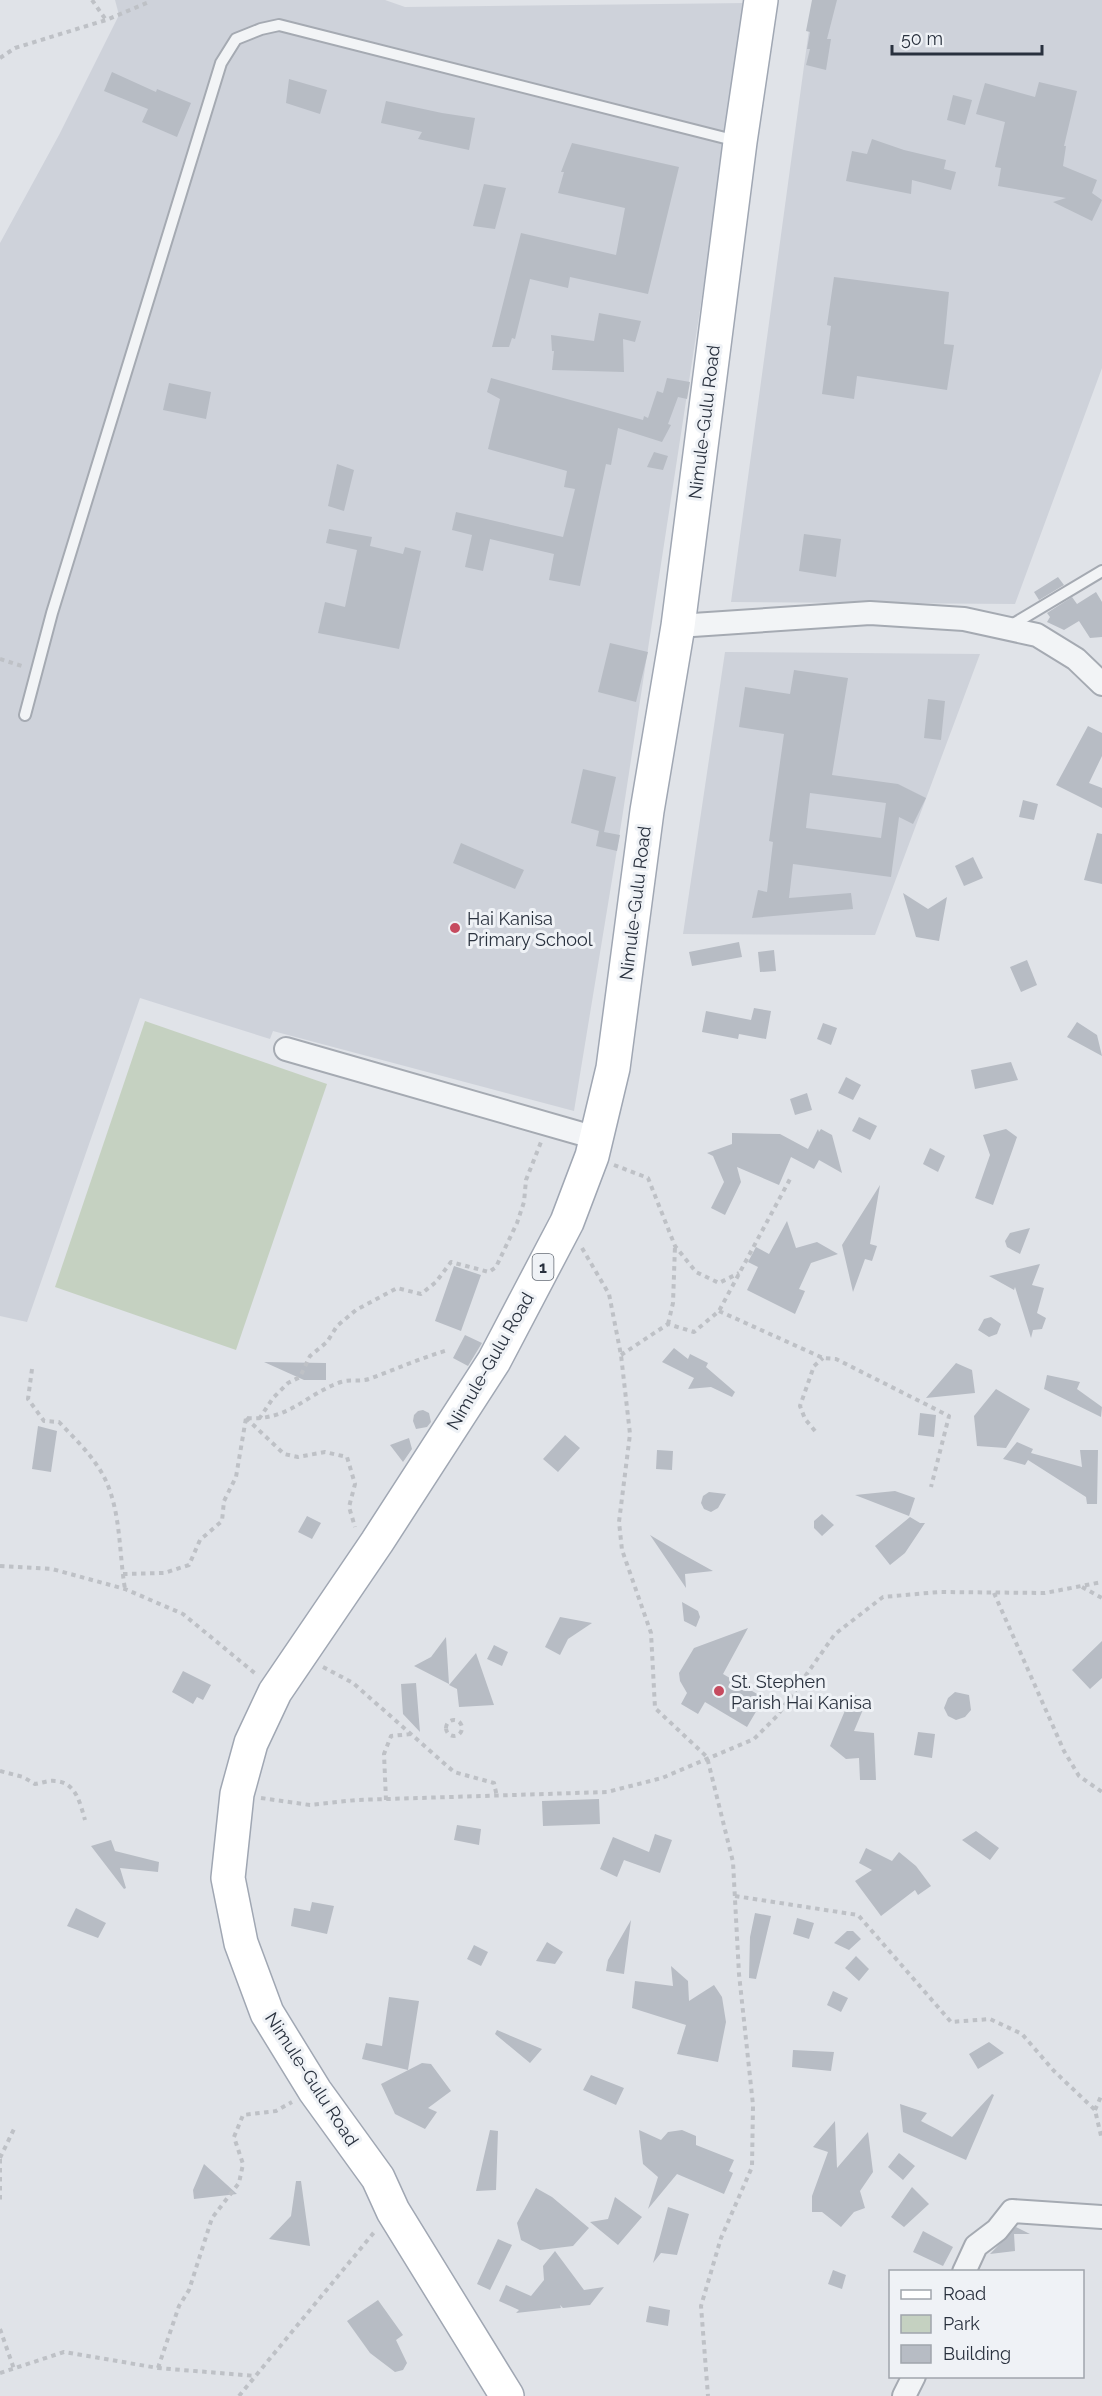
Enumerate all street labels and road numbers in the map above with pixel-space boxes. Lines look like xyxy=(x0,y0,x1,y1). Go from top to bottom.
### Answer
street label: Nimule-Gulu Road xyxy=(684,344,724,500)
street label: Nimule-Gulu Road xyxy=(615,825,655,981)
road number: 1 xyxy=(532,1254,554,1280)
street label: Nimule-Gulu Road xyxy=(442,1289,538,1433)
street label: Nimule-Gulu Road xyxy=(261,2008,363,2150)

